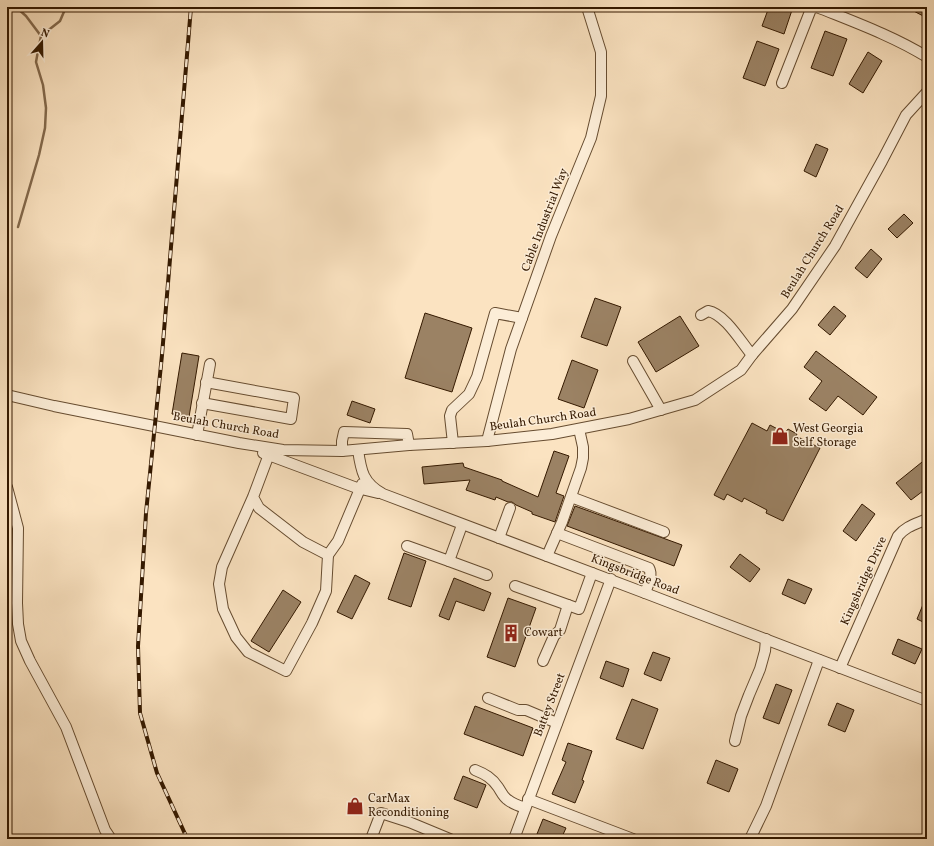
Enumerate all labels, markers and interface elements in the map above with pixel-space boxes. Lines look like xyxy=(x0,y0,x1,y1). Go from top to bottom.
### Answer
north arrow xyxy=(22,22,62,62)
text: N xyxy=(39,26,51,42)
street label: Cable Industrial Way xyxy=(518,165,572,274)
street label: Beulah Church Road xyxy=(778,202,848,302)
street label: Beulah Church Road xyxy=(489,405,598,435)
street label: Beulah Church Road xyxy=(172,409,281,443)
place label: West Georgia Self Storage xyxy=(793,421,863,451)
shop icon: West Georgia Self Storage xyxy=(770,426,790,446)
street label: Kingsbridge Drive xyxy=(837,534,891,628)
street label: Kingsbridge Road xyxy=(589,551,682,599)
building icon: Cowart xyxy=(501,623,521,643)
place label: Cowart xyxy=(524,625,563,641)
street label: Battey Street xyxy=(531,671,569,739)
place label: CarMax Reconditioning xyxy=(368,791,449,821)
shop icon: CarMax Reconditioning xyxy=(345,796,365,816)

